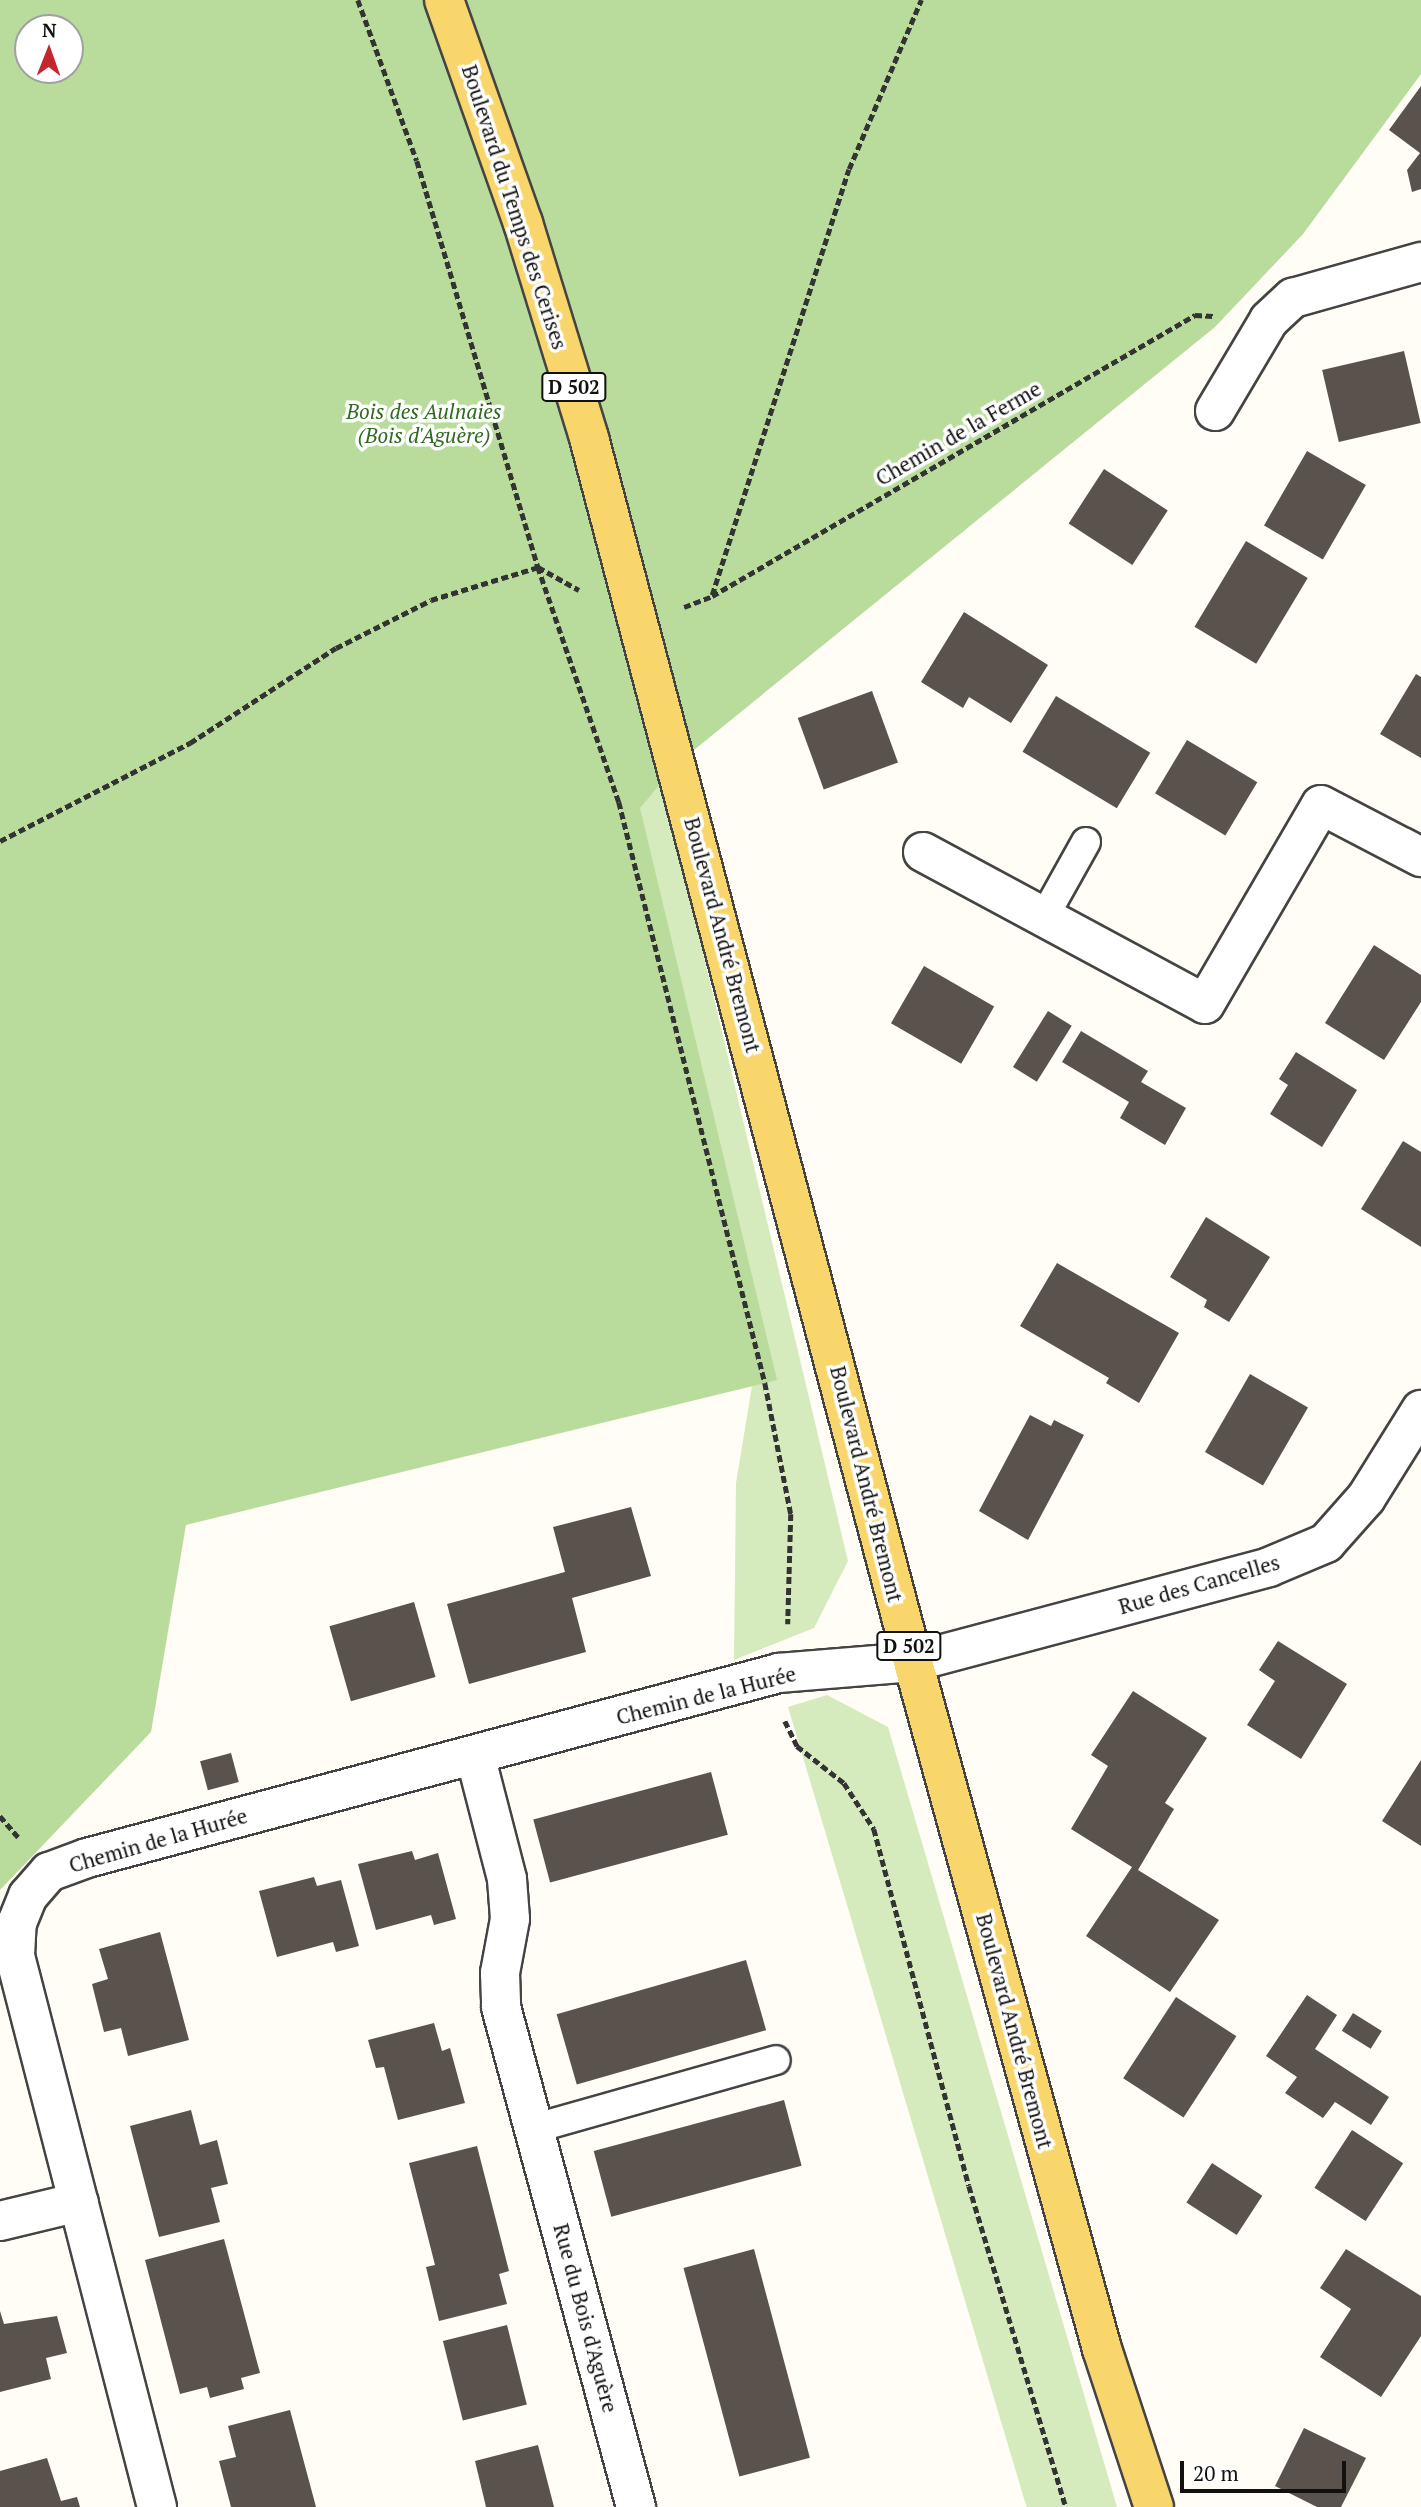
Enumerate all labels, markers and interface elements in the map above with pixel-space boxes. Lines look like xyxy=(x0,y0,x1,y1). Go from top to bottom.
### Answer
north arrow xyxy=(14,14,84,84)
text: N xyxy=(42,17,57,42)
street label: Boulevard du Temps des Cerises xyxy=(457,62,573,352)
road number: D 502 xyxy=(541,372,607,402)
street label: Chemin de la Ferme xyxy=(871,375,1045,491)
park label: Bois des Aulnaies (Bois d'Aguère) xyxy=(346,398,502,448)
street label: Boulevard André Bremont xyxy=(679,814,767,1056)
street label: Boulevard André Bremont xyxy=(825,1363,909,1605)
street label: Rue des Cancelles xyxy=(1116,1549,1282,1619)
road number: D 502 xyxy=(876,1630,942,1662)
street label: Chemin de la Hurée xyxy=(614,1660,798,1730)
street label: Chemin de la Hurée xyxy=(66,1802,250,1878)
street label: Boulevard André Bremont xyxy=(971,1910,1059,2152)
street label: Rue du Bois d'Aguère xyxy=(549,2221,623,2415)
scale bar xyxy=(1183,2448,1349,2492)
text: 20 m xyxy=(1193,2459,1239,2487)

